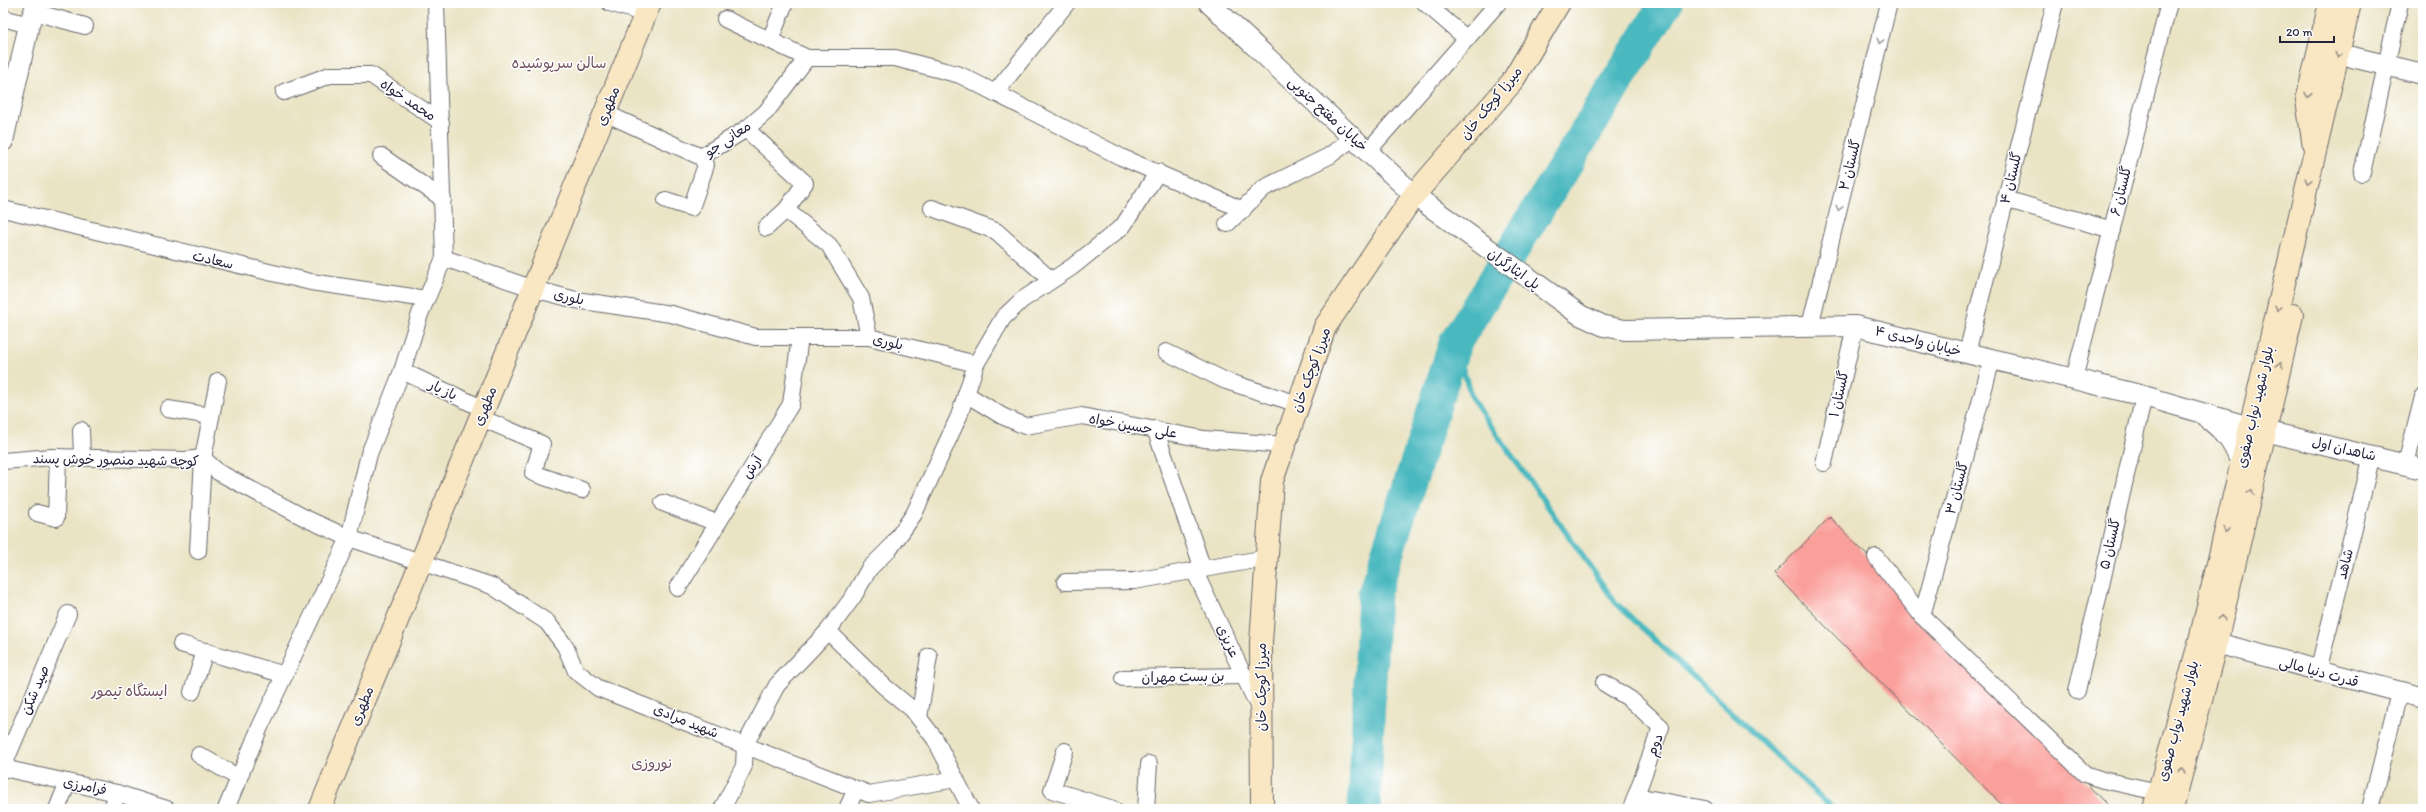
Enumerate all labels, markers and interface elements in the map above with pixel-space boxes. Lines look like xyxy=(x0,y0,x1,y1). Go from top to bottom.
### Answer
scale bar xyxy=(2280,18,2334,44)
text: 20 m xyxy=(2286,25,2313,39)
one-way arrow xyxy=(1876,37,1885,44)
one-way arrow xyxy=(2334,51,2342,58)
district label: سالن سرپوشیده xyxy=(512,54,606,73)
street label: میرزا کوچک خان xyxy=(1456,63,1526,144)
street label: خیابان مفتح جنوبی xyxy=(1284,73,1371,156)
street label: محمد خواه xyxy=(377,75,439,125)
street label: مطهری xyxy=(592,84,624,128)
one-way arrow xyxy=(2304,92,2313,99)
street label: معانی جو xyxy=(701,117,754,161)
street label: گلستان ۲ xyxy=(1835,138,1865,192)
street label: گلستان ۴ xyxy=(1996,150,2026,206)
street label: گلستان ۶ xyxy=(2107,164,2135,218)
one-way arrow xyxy=(2304,177,2313,184)
one-way arrow xyxy=(1835,204,1844,211)
street label: پل ایثارگران xyxy=(1484,245,1544,294)
street label: سعادت xyxy=(191,247,235,273)
street label: بلوری xyxy=(552,285,586,310)
one-way arrow xyxy=(2274,304,2283,311)
street label: خیابان واحدی ۴ xyxy=(1873,322,1963,360)
street label: میرزا کوچک خان xyxy=(1288,325,1335,415)
street label: بلوری xyxy=(871,330,905,355)
street label: بلوار شهید نواب صفوی xyxy=(2233,344,2277,470)
one-way arrow xyxy=(2276,362,2284,368)
street label: گلستان ۱ xyxy=(1825,369,1853,419)
street label: باز یار xyxy=(425,376,460,404)
street label: مطهری xyxy=(469,384,501,428)
street label: علی حسین خواه xyxy=(1088,410,1178,442)
street label: شاهدان اول xyxy=(2310,433,2378,465)
street label: کوچه شهید منصور خوش پسند xyxy=(33,450,199,471)
street label: آرش xyxy=(738,452,766,482)
street label: گلستان ۳ xyxy=(1942,460,1972,516)
one-way arrow xyxy=(2247,488,2255,495)
street label: گلستان ۵ xyxy=(2096,517,2124,571)
one-way arrow xyxy=(2222,526,2230,533)
street label: شاهد xyxy=(2333,547,2357,581)
one-way arrow xyxy=(2217,615,2225,621)
street label: عزیزی xyxy=(1213,622,1243,660)
street label: میرزا کوچک خان xyxy=(1253,642,1271,732)
street label: قدرت دنیا مالی xyxy=(2277,653,2361,691)
street label: بلوار شهید نواب صفوی xyxy=(2154,659,2202,783)
street label: صید شکن xyxy=(17,663,53,717)
street label: بن بست مهران xyxy=(1141,668,1225,686)
district label: ایستگاه تیمور xyxy=(90,682,167,700)
street label: مطهری xyxy=(346,684,378,728)
street label: شهید مرادی xyxy=(651,700,721,742)
street label: دوم xyxy=(1643,731,1669,759)
district label: نوروزی xyxy=(631,754,673,772)
one-way arrow xyxy=(2177,768,2186,775)
street label: فرامرزی xyxy=(62,773,108,799)

